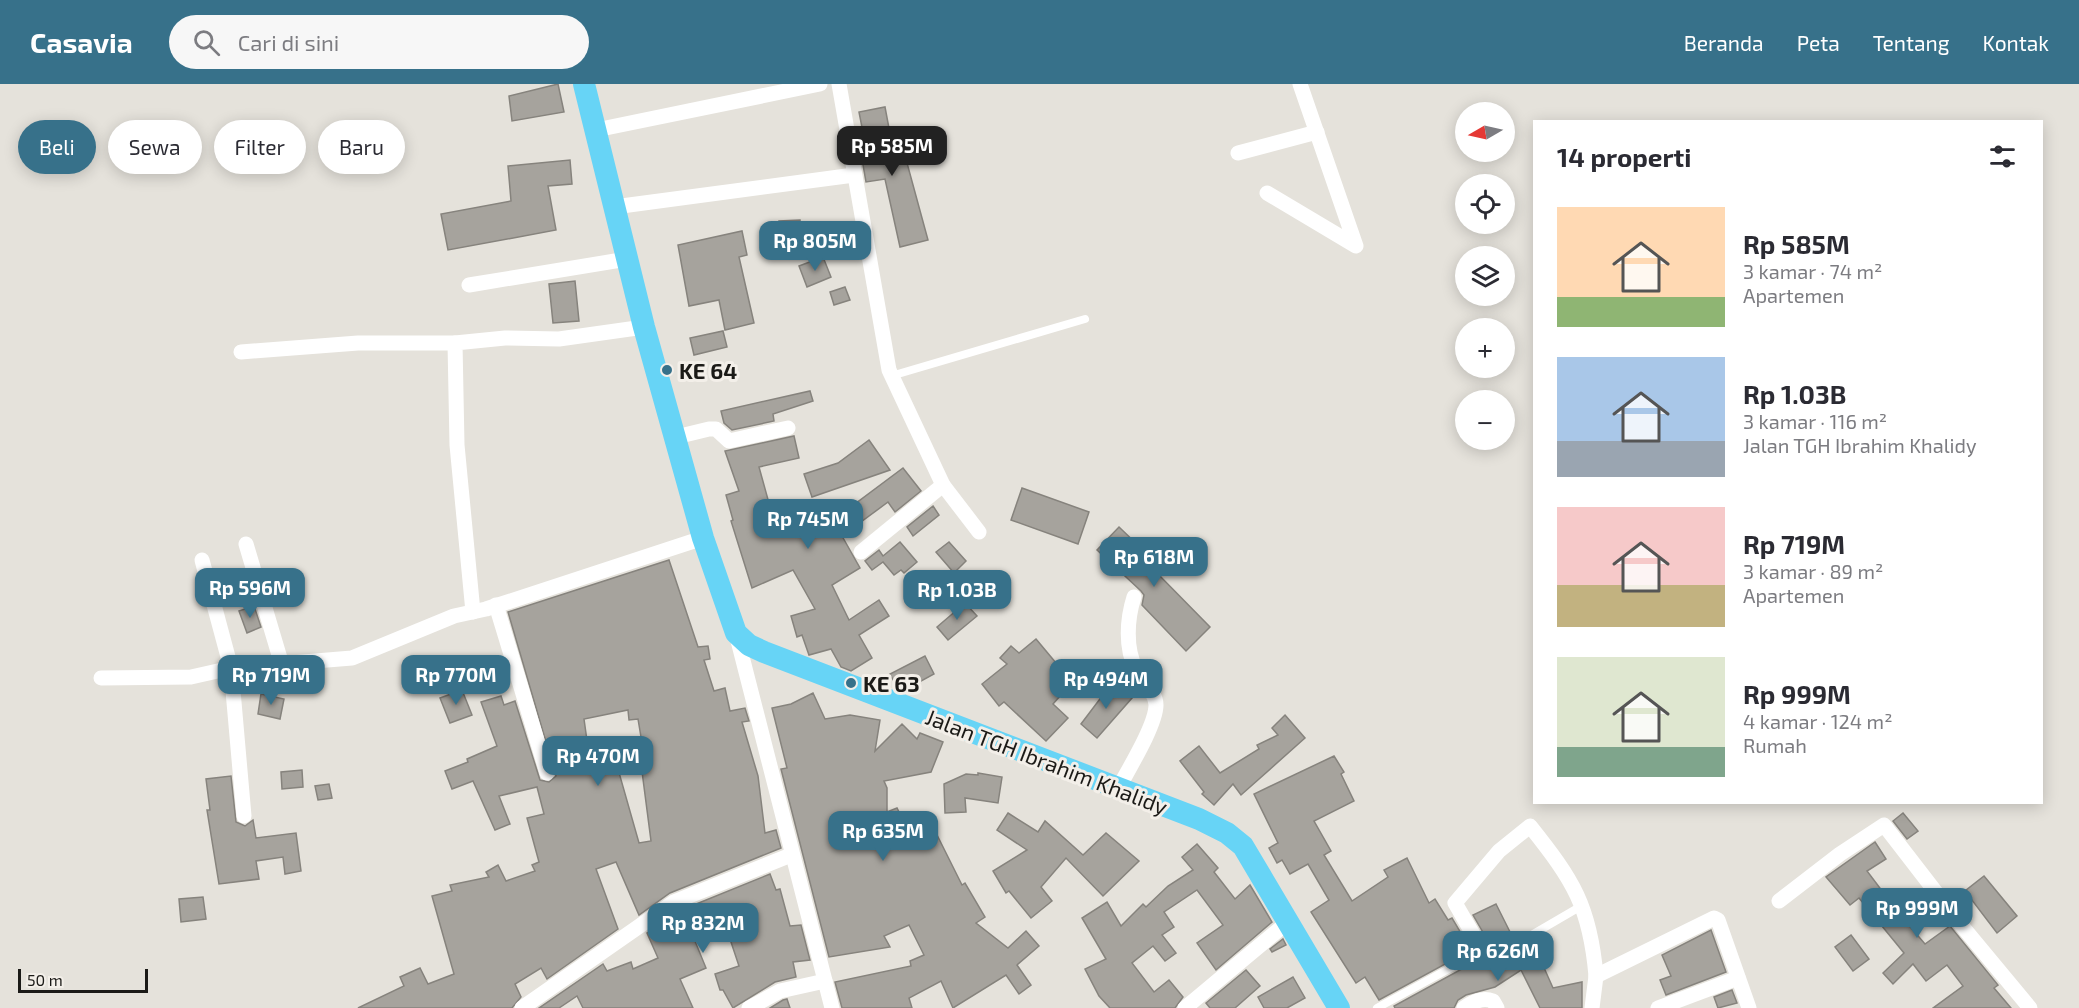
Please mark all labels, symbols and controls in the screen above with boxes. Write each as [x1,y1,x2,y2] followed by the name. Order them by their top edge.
[169,15,589,69] search box
[30,25,133,59] text: Casavia
[190,26,223,59] icon: search
[238,29,339,55] text: Cari di sini
[1684,30,1764,55] text: Beranda
[1797,30,1840,55] text: Peta
[1873,30,1950,55] text: Tentang
[1983,30,2049,55] text: Kontak
[1455,102,1515,162] north arrow
[1455,102,1515,450] map controls
[18,120,96,174] chip: Beli
[108,120,202,174] chip: Sewa
[214,120,306,174] chip: Filter
[318,120,405,174] chip: Baru
[837,126,947,177] pin: Rp 585M
[851,133,933,157] text: Rp 585M
[1986,140,2019,173] icon: filters
[1557,141,1691,172] text: 14 properti
[1455,174,1515,234] button: locate
[760,221,870,272] pin: Rp 805M
[773,228,857,252] text: Rp 805M
[1743,228,1850,259] text: Rp 585M
[1605,231,1677,303] icon: home
[1455,246,1515,306] button: layers
[1743,259,1882,283] text: 3 kamar · 74 m²
[1743,283,1844,307] text: Apartemen
[1455,318,1515,378] button: +
[679,357,737,383] place label: KE 64
[660,363,674,377] marker: KE 64
[1743,378,1846,409] text: Rp 1.03B
[1605,381,1677,453] icon: home
[1455,390,1515,450] button: −
[1743,409,1887,433] text: 3 kamar · 116 m²
[1743,433,1977,457] text: Jalan TGH Ibrahim Khalidy
[753,499,863,550] pin: Rp 745M
[767,506,849,530] text: Rp 745M
[1743,528,1845,559] text: Rp 719M
[1605,531,1677,603] icon: home
[1099,537,1209,588] pin: Rp 618M
[1114,544,1194,568] text: Rp 618M
[1743,559,1883,583] text: 3 kamar · 89 m²
[195,568,305,619] pin: Rp 596M
[895,570,1019,621] pin: Rp 1.03B
[209,575,291,599] text: Rp 596M
[917,577,997,601] text: Rp 1.03B
[1743,583,1844,607] text: Apartemen
[216,655,326,706] pin: Rp 719M
[401,655,511,706] pin: Rp 770M
[1051,659,1161,710] pin: Rp 494M
[232,662,310,686] text: Rp 719M
[415,662,497,686] text: Rp 770M
[1064,666,1148,690] text: Rp 494M
[863,670,920,696] place label: KE 63
[844,676,858,690] marker: KE 63
[1743,678,1851,709] text: Rp 999M
[1605,681,1677,753] icon: home
[922,703,1172,819] street label: Jalan TGH Ibrahim Khalidy
[1743,709,1892,733] text: 4 kamar · 124 m²
[1743,733,1807,757] text: Rumah
[543,736,653,787] pin: Rp 470M
[556,743,640,767] text: Rp 470M
[828,811,938,862] pin: Rp 635M
[842,818,924,842] text: Rp 635M
[1862,888,1972,939] pin: Rp 999M
[1876,895,1958,919] text: Rp 999M
[648,903,758,954] pin: Rp 832M
[662,910,744,934] text: Rp 832M
[1443,931,1553,982] pin: Rp 626M
[1457,938,1539,962] text: Rp 626M
[18,966,148,994] scale bar
[27,970,63,989] text: 50 m

